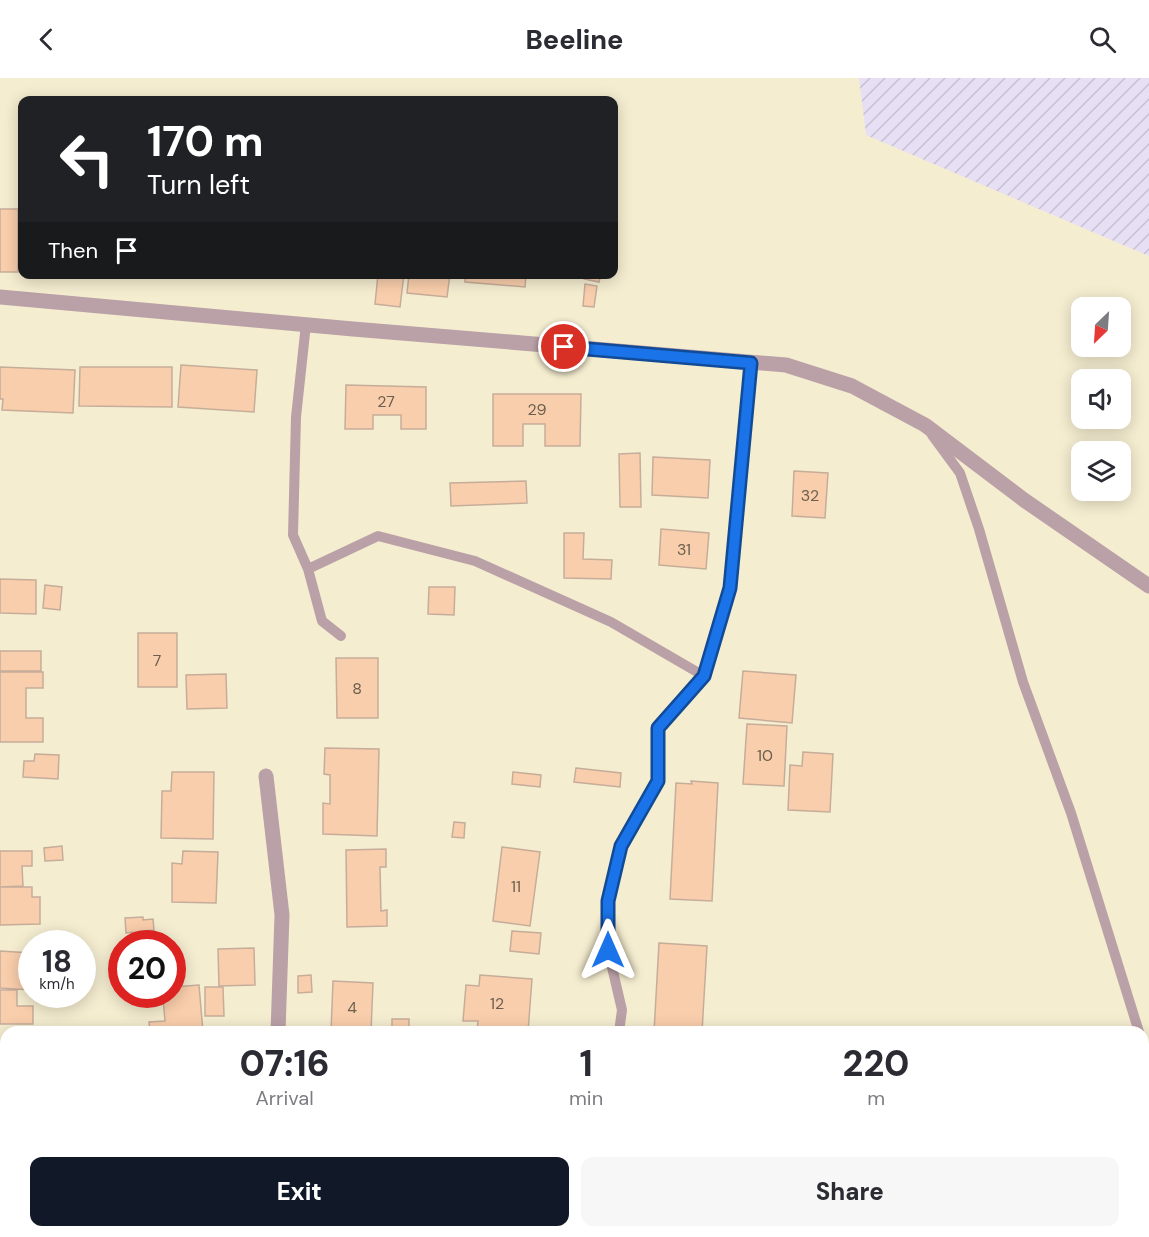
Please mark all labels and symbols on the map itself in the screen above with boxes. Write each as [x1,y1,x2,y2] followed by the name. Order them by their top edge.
[1071,297,1131,357] north arrow
[538,321,589,372] pin
[377,391,395,412] house number: 27
[527,399,547,420] house number: 29
[801,485,819,506] house number: 32
[677,539,691,560] house number: 31
[153,650,161,671] house number: 7
[352,678,362,699] house number: 8
[757,745,773,766] house number: 10
[511,876,521,897] house number: 11
[576,918,640,982] position arrow
[108,930,186,1008] speed limit sign: 20
[490,993,504,1014] house number: 12
[347,997,357,1018] house number: 4

